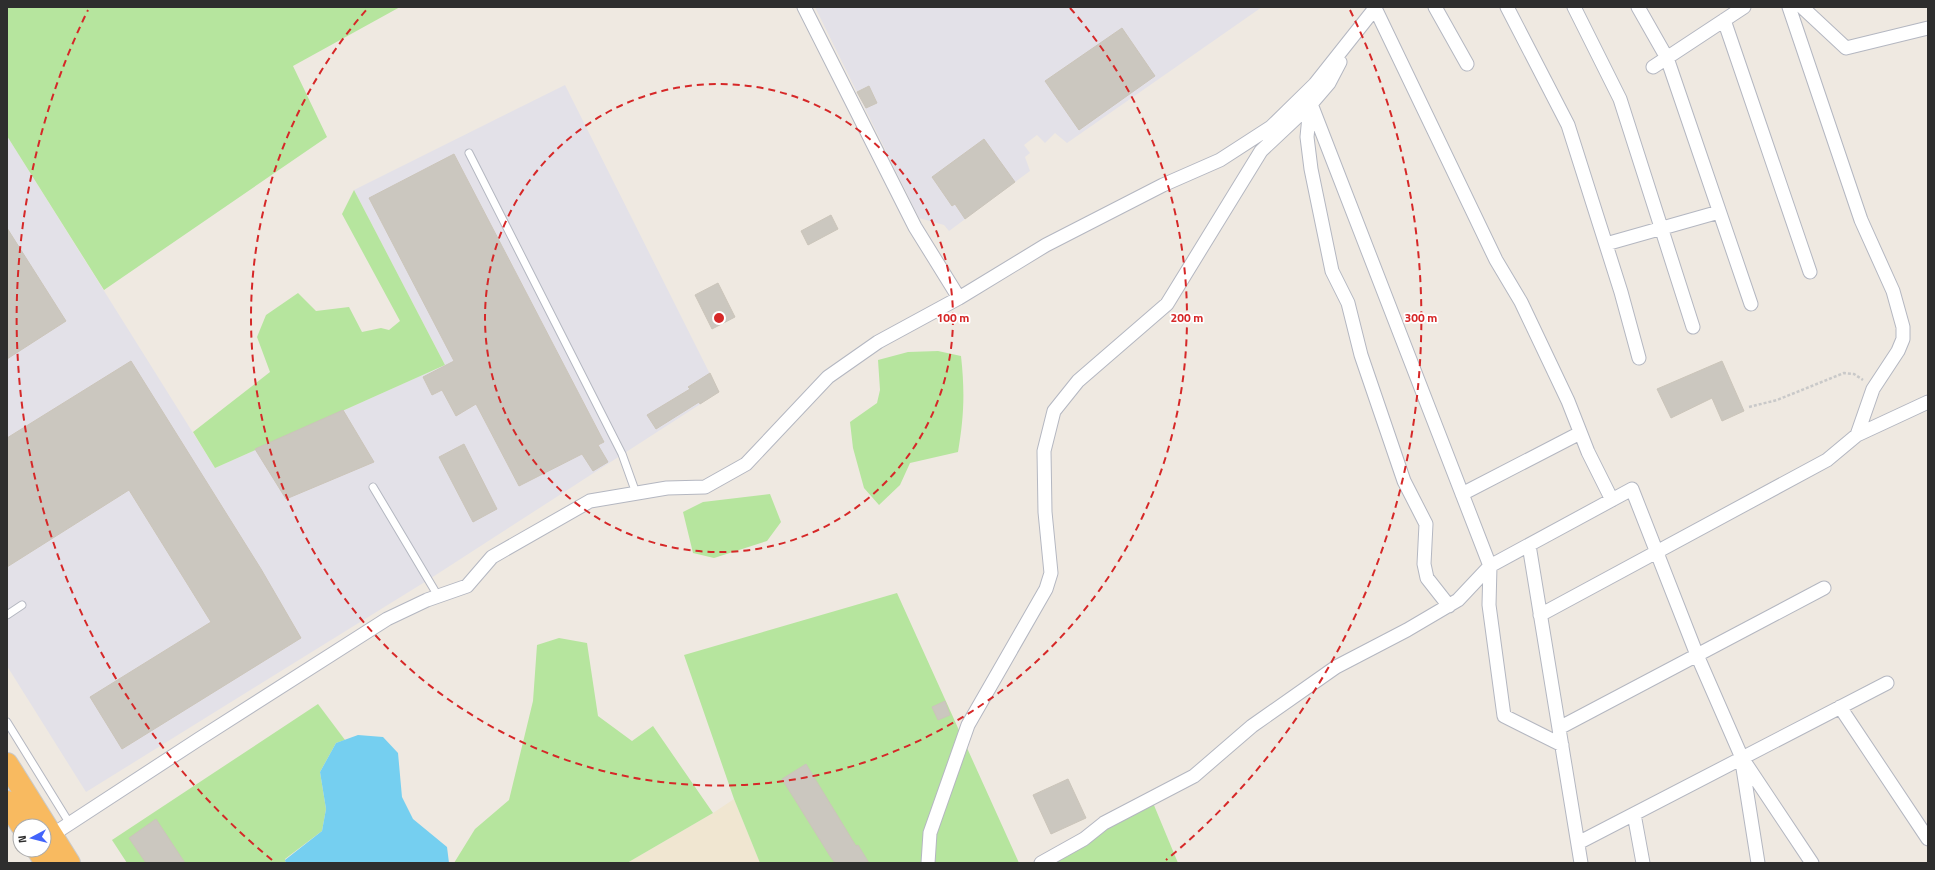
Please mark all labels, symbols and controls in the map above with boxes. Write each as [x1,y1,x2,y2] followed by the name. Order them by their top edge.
[937,308,969,327] text: 100 m
[1171,308,1203,327] text: 200 m
[1405,308,1437,327] text: 300 m
[712,311,726,325] centre of rings
[12,818,52,858] north arrow
[14,834,30,844] text: N

